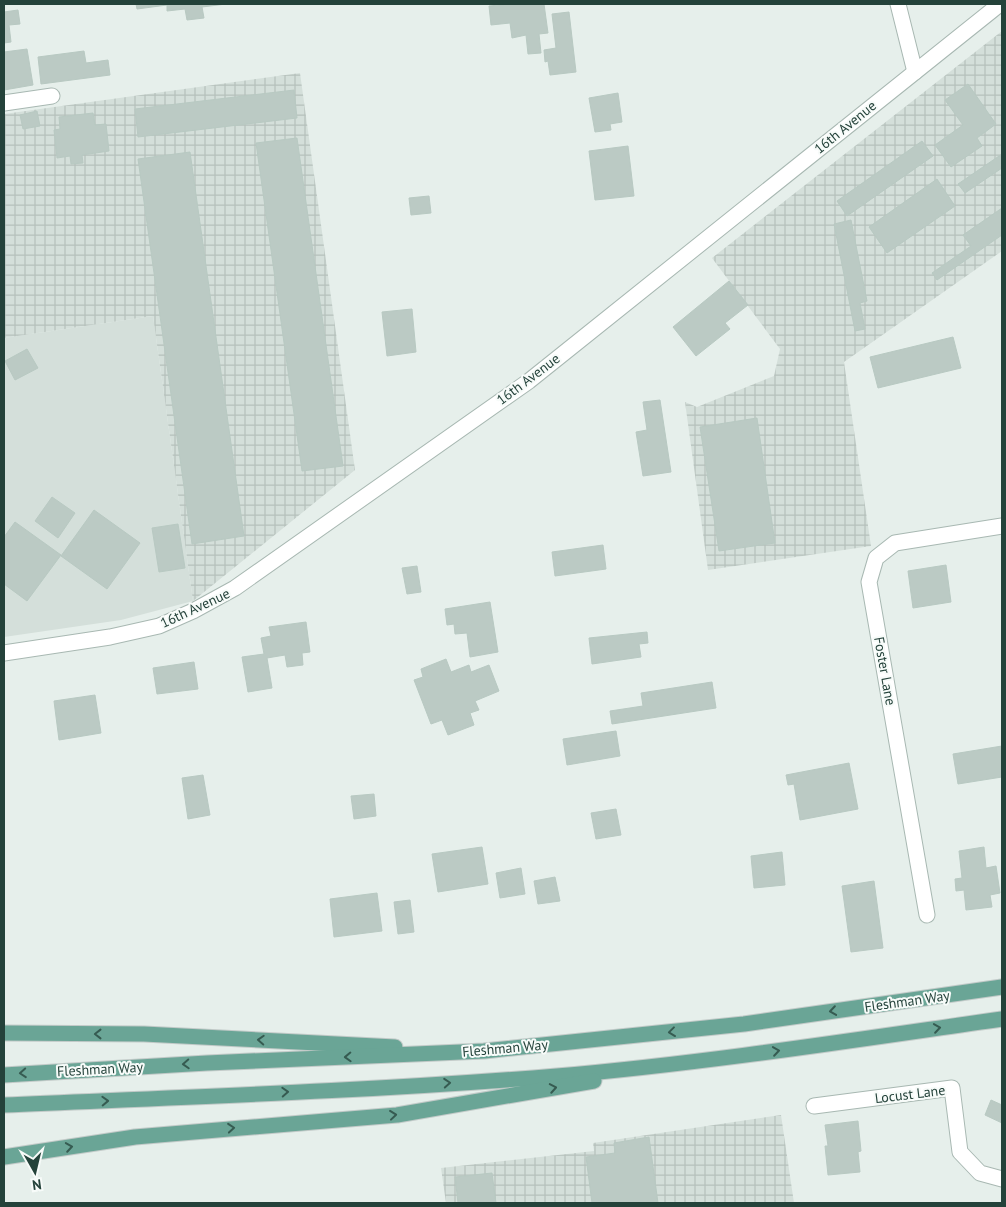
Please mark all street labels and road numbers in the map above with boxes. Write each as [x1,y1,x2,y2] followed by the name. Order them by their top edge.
[810,97,880,157] street label: 16th Avenue
[493,349,563,409] street label: 16th Avenue
[157,584,233,632] street label: 16th Avenue
[870,635,900,707] street label: Foster Lane
[863,986,951,1016] street label: Fleshman Way
[461,1035,549,1061] street label: Fleshman Way
[57,1058,144,1080] street label: Fleshman Way
[874,1081,946,1107] street label: Locust Lane

